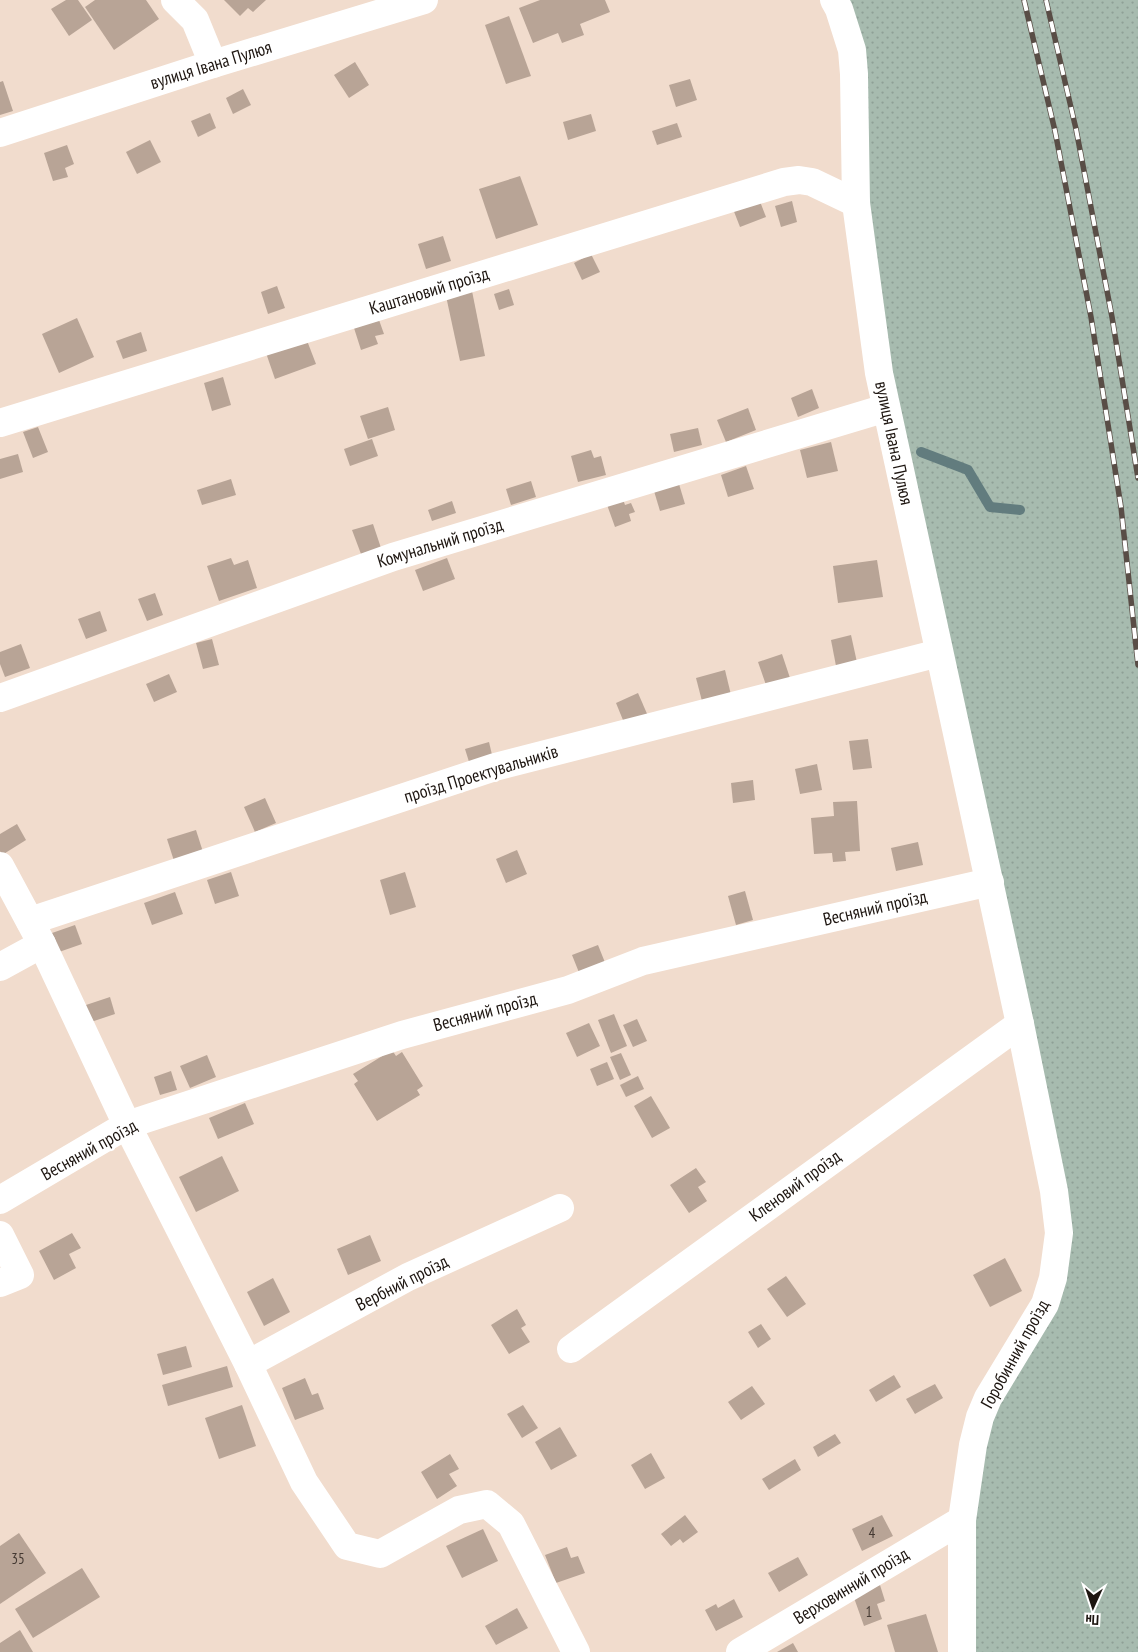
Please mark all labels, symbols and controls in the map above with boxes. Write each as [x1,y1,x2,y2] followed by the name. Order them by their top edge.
[147,35,274,94] street label: вулиця Івана Пулюя
[366,261,492,320] street label: Каштановий проїзд
[870,379,919,507] street label: вулиця Івана Пулюя
[374,512,506,573] street label: Комунальний проїзд
[401,739,561,808] street label: проїзд Проектувальників
[821,884,929,931] street label: Весняний проїзд
[431,987,539,1036] street label: Весняний проїзд
[37,1114,141,1185] street label: Весняний проїзд
[744,1145,845,1227] street label: Кленовий проїзд
[352,1249,452,1316] street label: Вербний проїзд
[975,1295,1054,1412] street label: Горобинний проїзд
[869,1523,876,1542] house number: 4
[789,1542,913,1629] street label: Верховинний проїзд
[11,1549,25,1568] house number: 35
[1068,1582,1118,1632] north arrow
[866,1602,872,1621] house number: 1
[1085,1611,1100,1629] text: Пн

